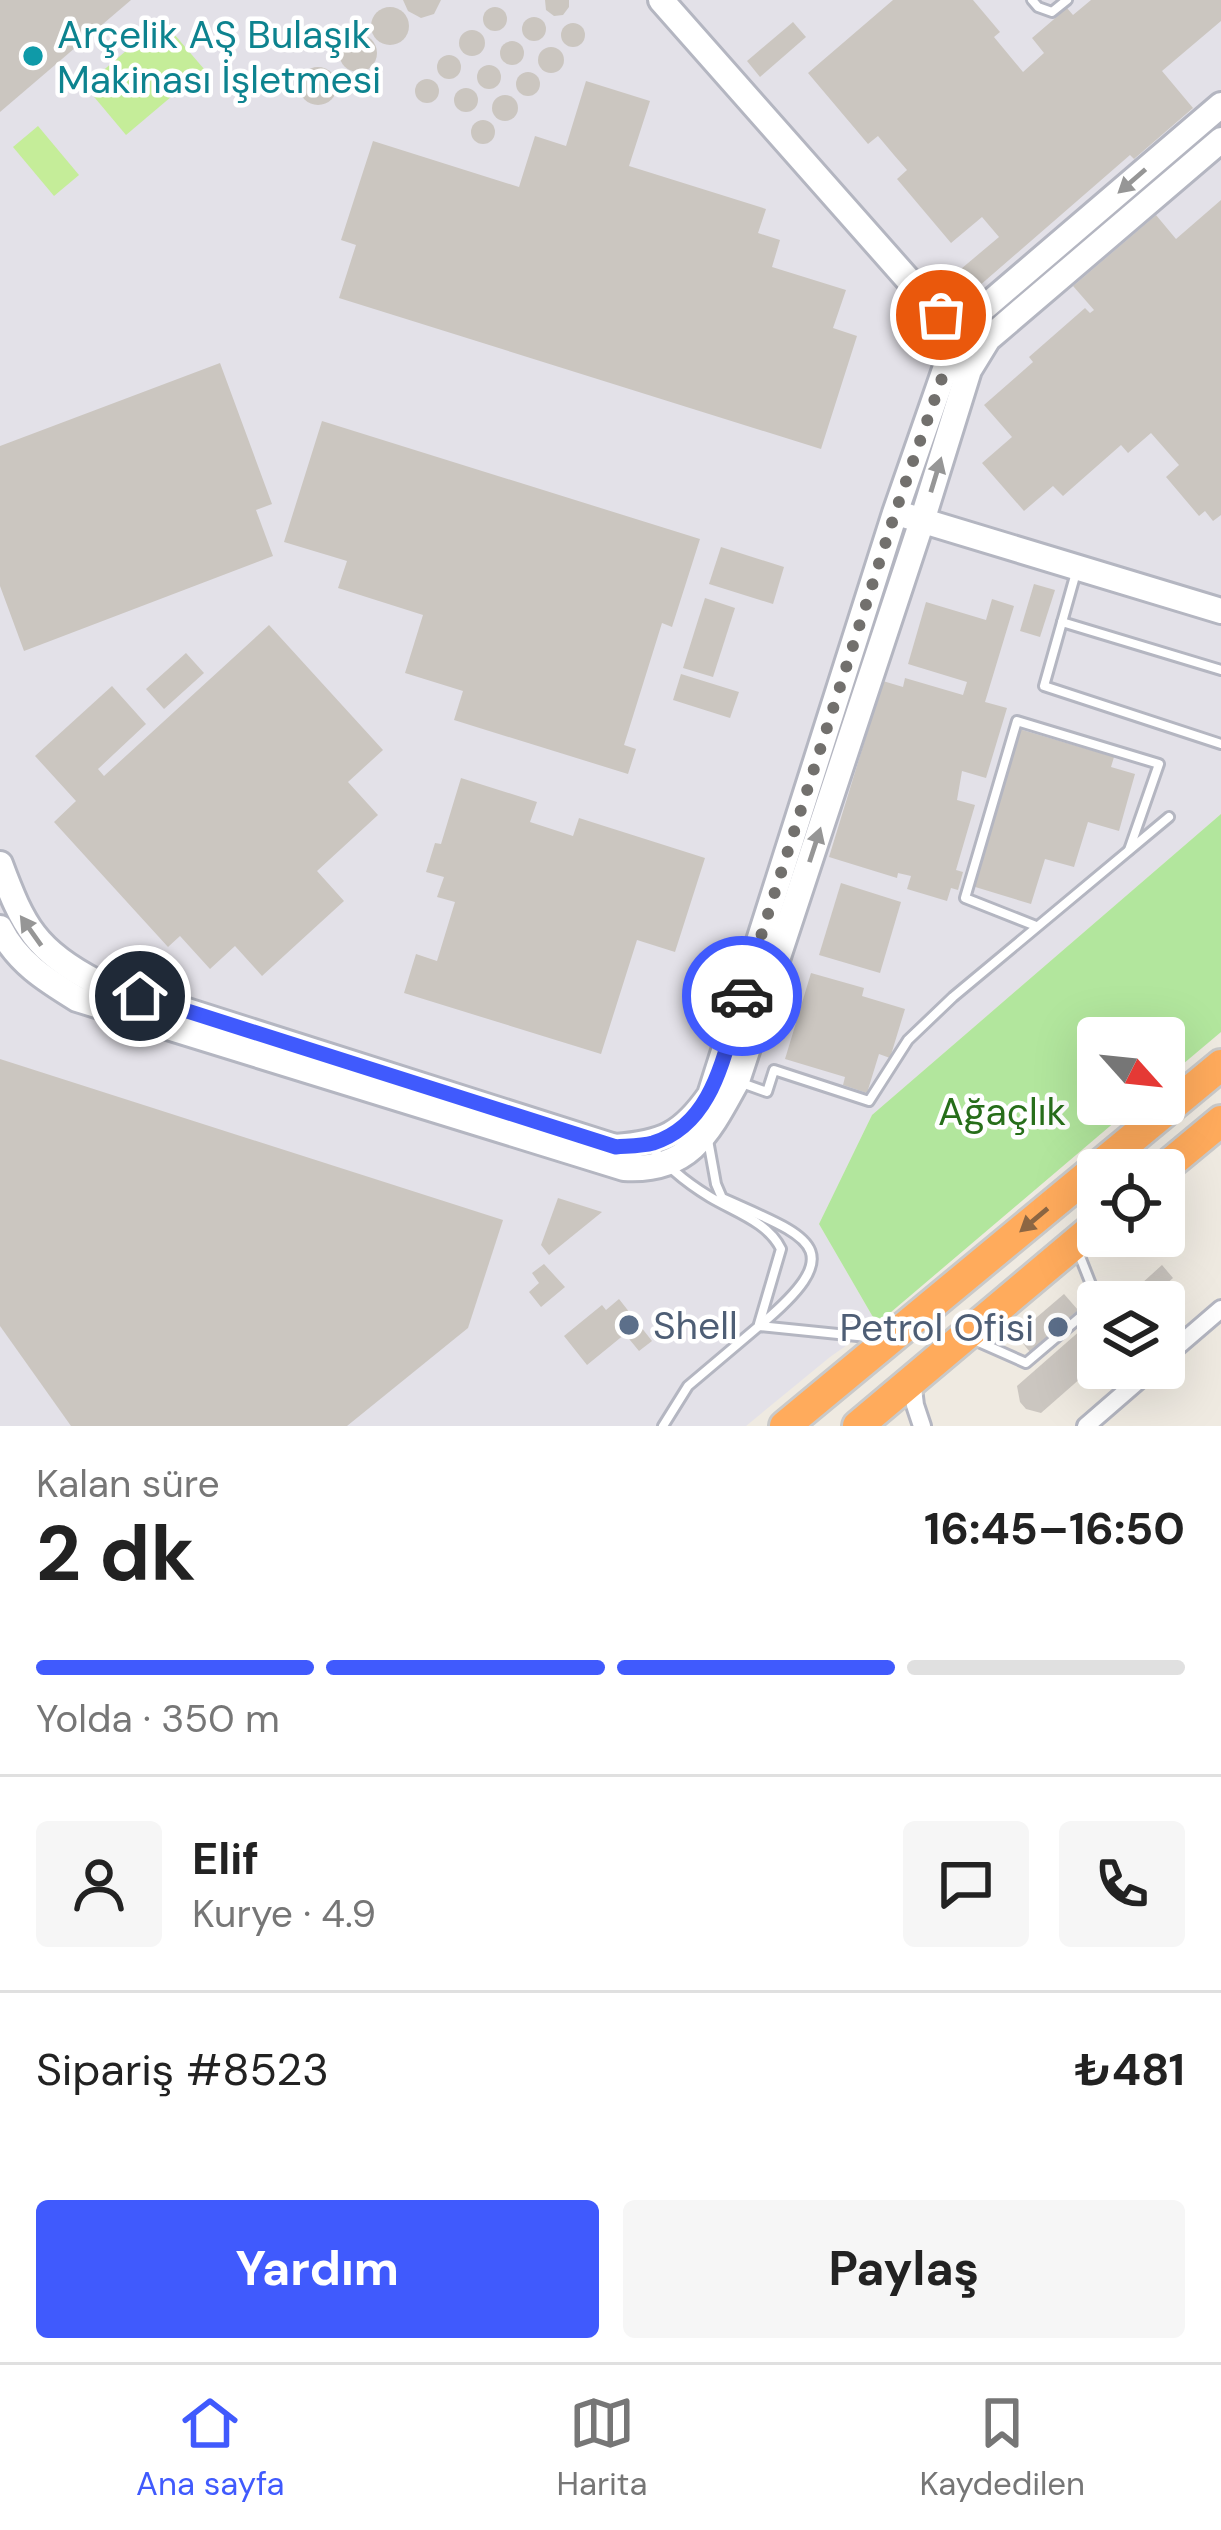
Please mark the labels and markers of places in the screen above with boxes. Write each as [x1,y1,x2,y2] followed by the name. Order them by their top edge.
[57,9,381,105] place label: Arçelik AŞ Bulaşık Makinası İşletmesi
[20,43,46,69] marker: Arçelik AŞ Bulaşık Makinası İşletmesi
[890,264,992,366] pin
[89,945,191,1047] pin
[653,1300,738,1351] place label: Shell
[839,1302,1034,1353] place label: Petrol Ofisi
[616,1312,642,1338] marker: Shell
[1045,1314,1071,1340] marker: Petrol Ofisi

